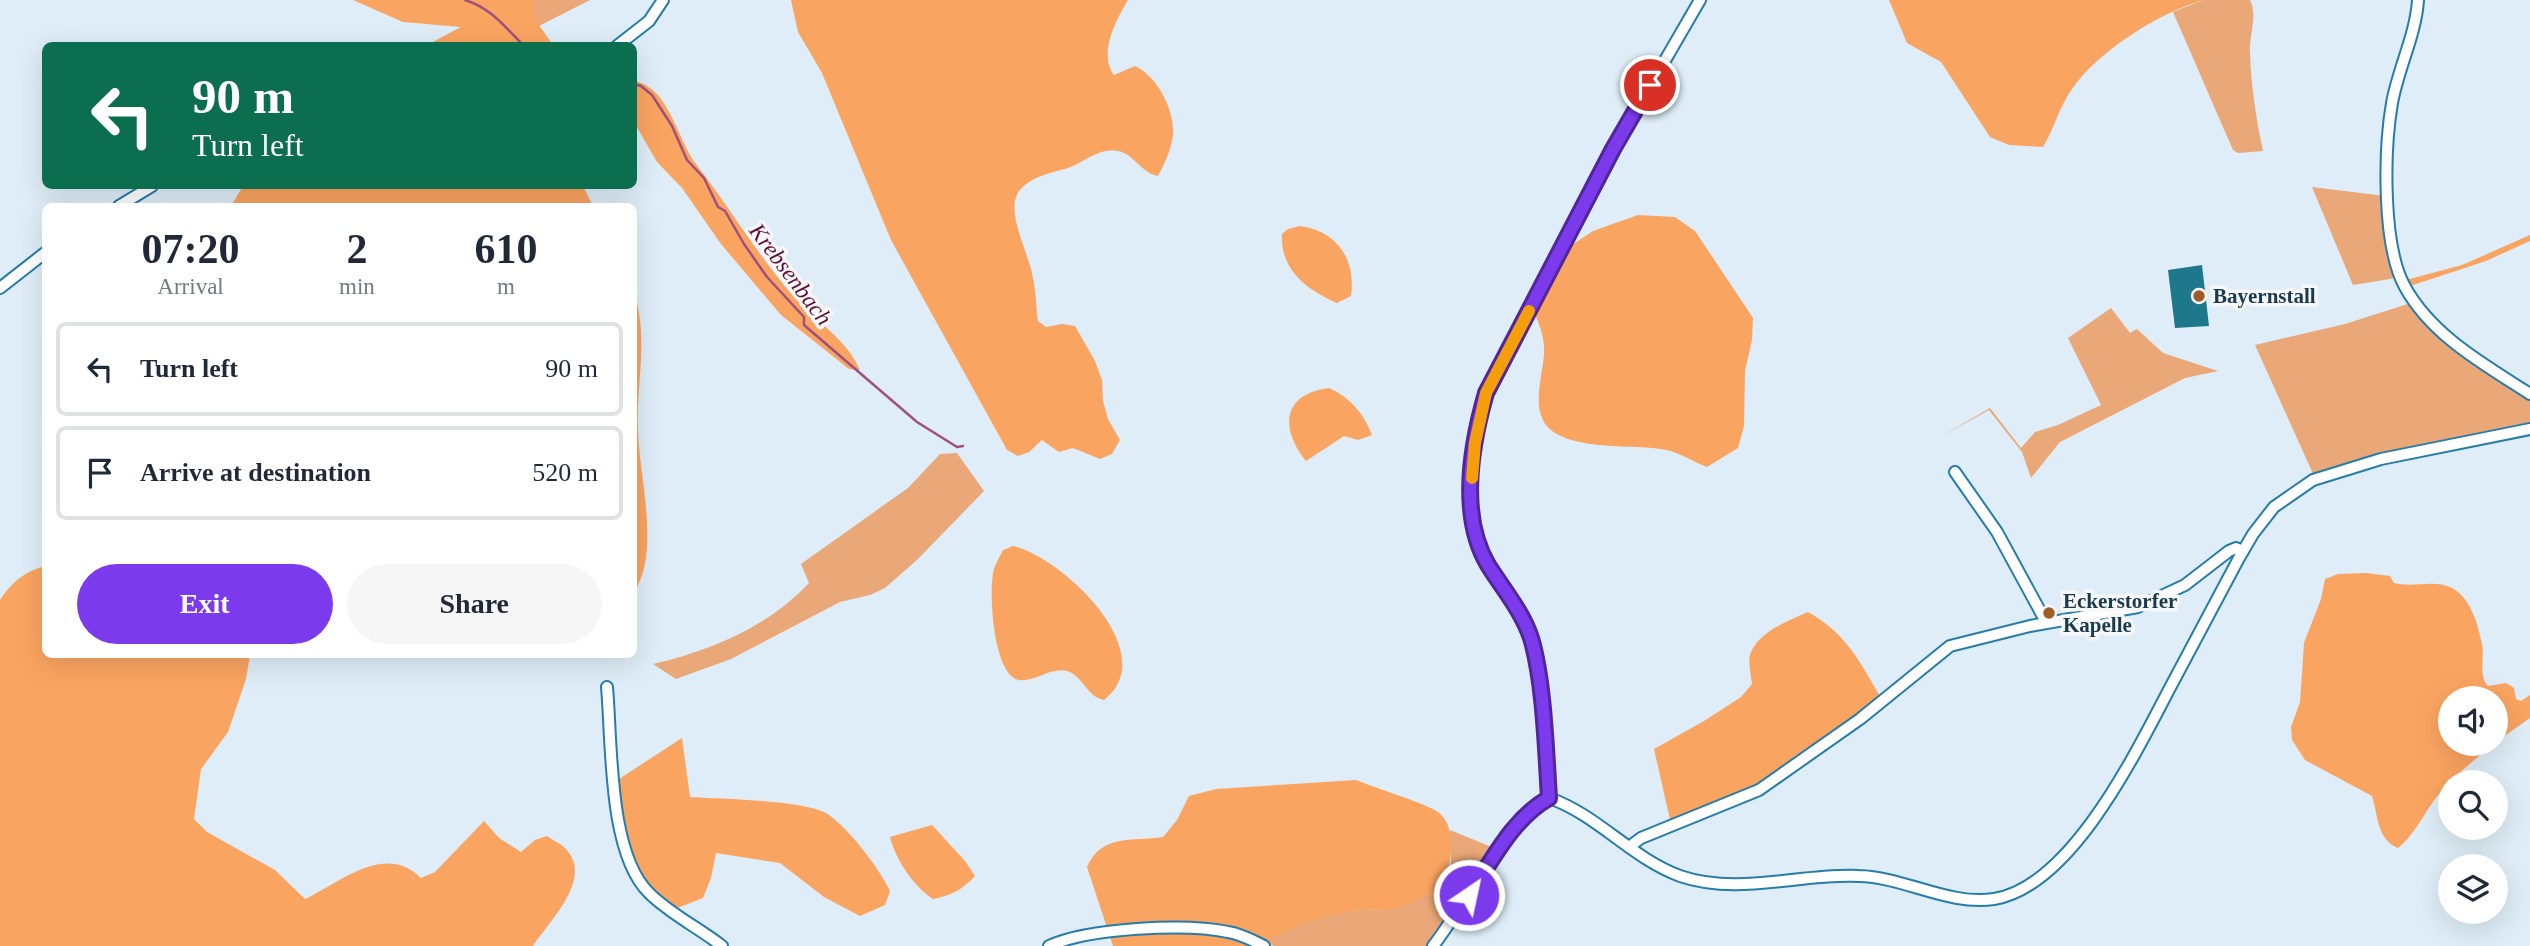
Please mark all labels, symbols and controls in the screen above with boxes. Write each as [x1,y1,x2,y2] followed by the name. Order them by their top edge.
[1620,55,1680,115] pin
[1631,66,1669,104] icon: arrive
[192,69,294,124] text: 90 m
[77,70,168,161] icon: left
[192,127,304,163] text: Turn left
[744,218,837,330] water label: Krebsenbach
[142,226,240,272] text: 07:20
[346,226,367,272] text: 2
[474,226,537,272] text: 610
[157,274,224,299] text: Arrival
[339,274,375,299] text: min
[497,274,515,299] text: m
[2213,284,2316,308] place label: Bayernstall
[2191,288,2207,304] marker: Bayernstall
[81,350,119,388] icon: left
[140,354,238,383] text: Turn left
[545,354,598,383] text: 90 m
[81,454,119,492] icon: arrive
[140,458,371,487] text: Arrive at destination
[532,458,598,487] text: 520 m
[77,564,333,644] button: Exit
[347,564,602,644] button: Share
[2063,589,2177,637] place label: Eckerstorfer Kapelle
[2041,605,2057,621] marker: Eckerstorfer Kapelle
[2438,686,2508,924] map controls
[2438,686,2508,756] button: sound
[2438,770,2508,840] button: search
[2438,854,2508,924] button: layers
[1432,858,1506,932] position arrow

